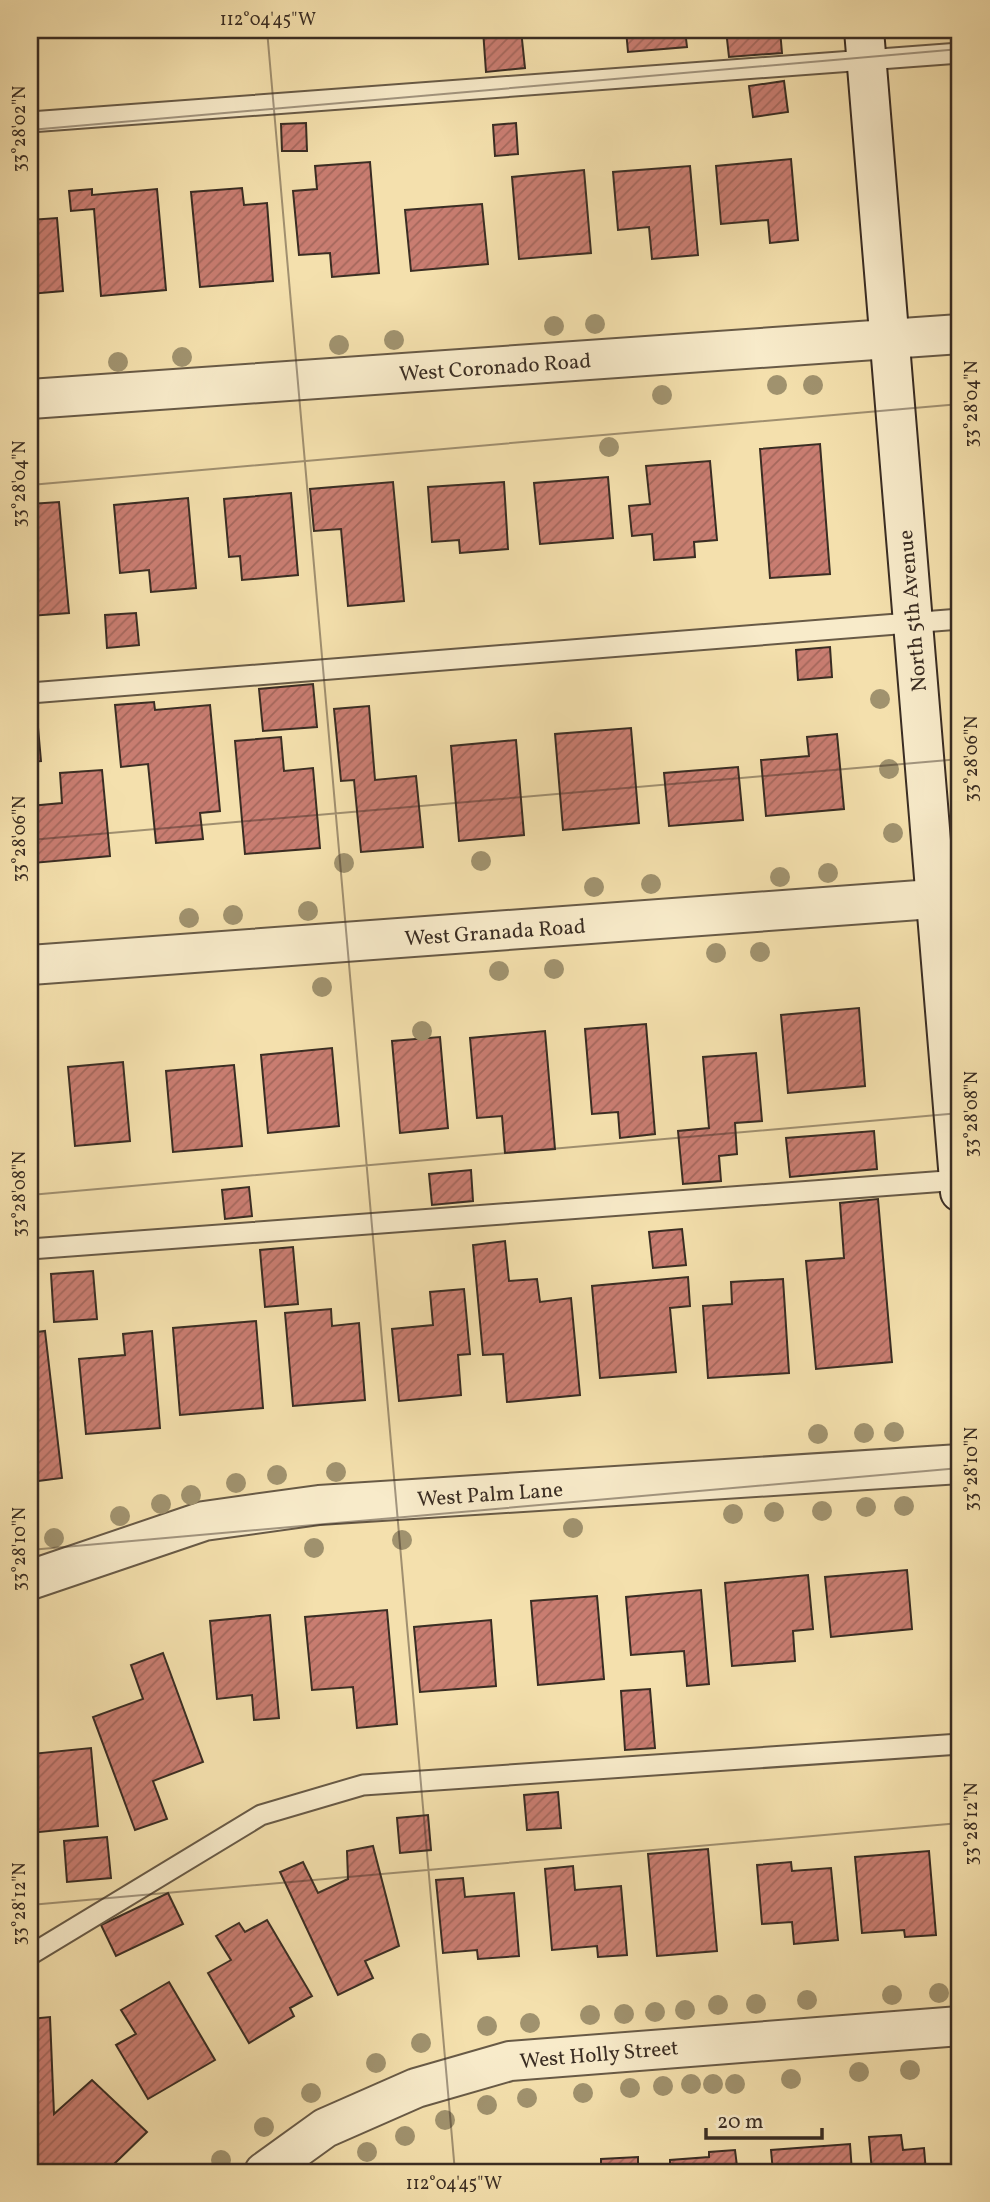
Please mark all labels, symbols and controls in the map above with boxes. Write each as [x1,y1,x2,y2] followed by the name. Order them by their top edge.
[220,8,316,33] text: 112°04'45"W
[8,86,33,172] text: 33°28'02"N
[398,347,592,390] street label: West Coronado Road
[960,360,985,448] text: 33°28'04"N
[8,440,33,528] text: 33°28'04"N
[892,529,935,693] street label: North 5th Avenue
[960,716,985,802] text: 33°28'06"N
[8,796,33,882] text: 33°28'06"N
[404,913,587,954] street label: West Granada Road
[960,1071,985,1157] text: 33°28'08"N
[8,1151,33,1237] text: 33°28'08"N
[960,1427,985,1511] text: 33°28'10"N
[416,1476,564,1515] street label: West Palm Lane
[8,1507,33,1591] text: 33°28'10"N
[960,1782,985,1866] text: 33°28'12"N
[8,1862,33,1946] text: 33°28'12"N
[519,2034,680,2077] street label: West Holly Street
[706,2097,822,2141] scale bar
[717,2108,763,2137] text: 20 m
[406,2172,502,2197] text: 112°04'45"W

